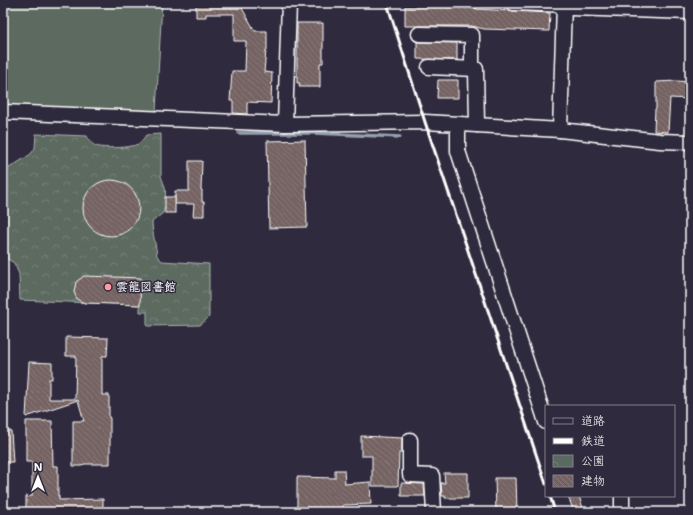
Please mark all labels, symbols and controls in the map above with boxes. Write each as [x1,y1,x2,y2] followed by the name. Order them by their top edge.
[116,279,176,295] place label: 雲龍図書館
[103,282,113,292] marker: 雲龍図書館
[545,405,675,497] legend
[581,413,605,429] text: 道路
[581,433,605,449] text: 鉄道
[581,453,605,469] text: 公園
[18,457,58,497] north arrow
[34,460,43,475] text: N
[581,473,605,489] text: 建物

